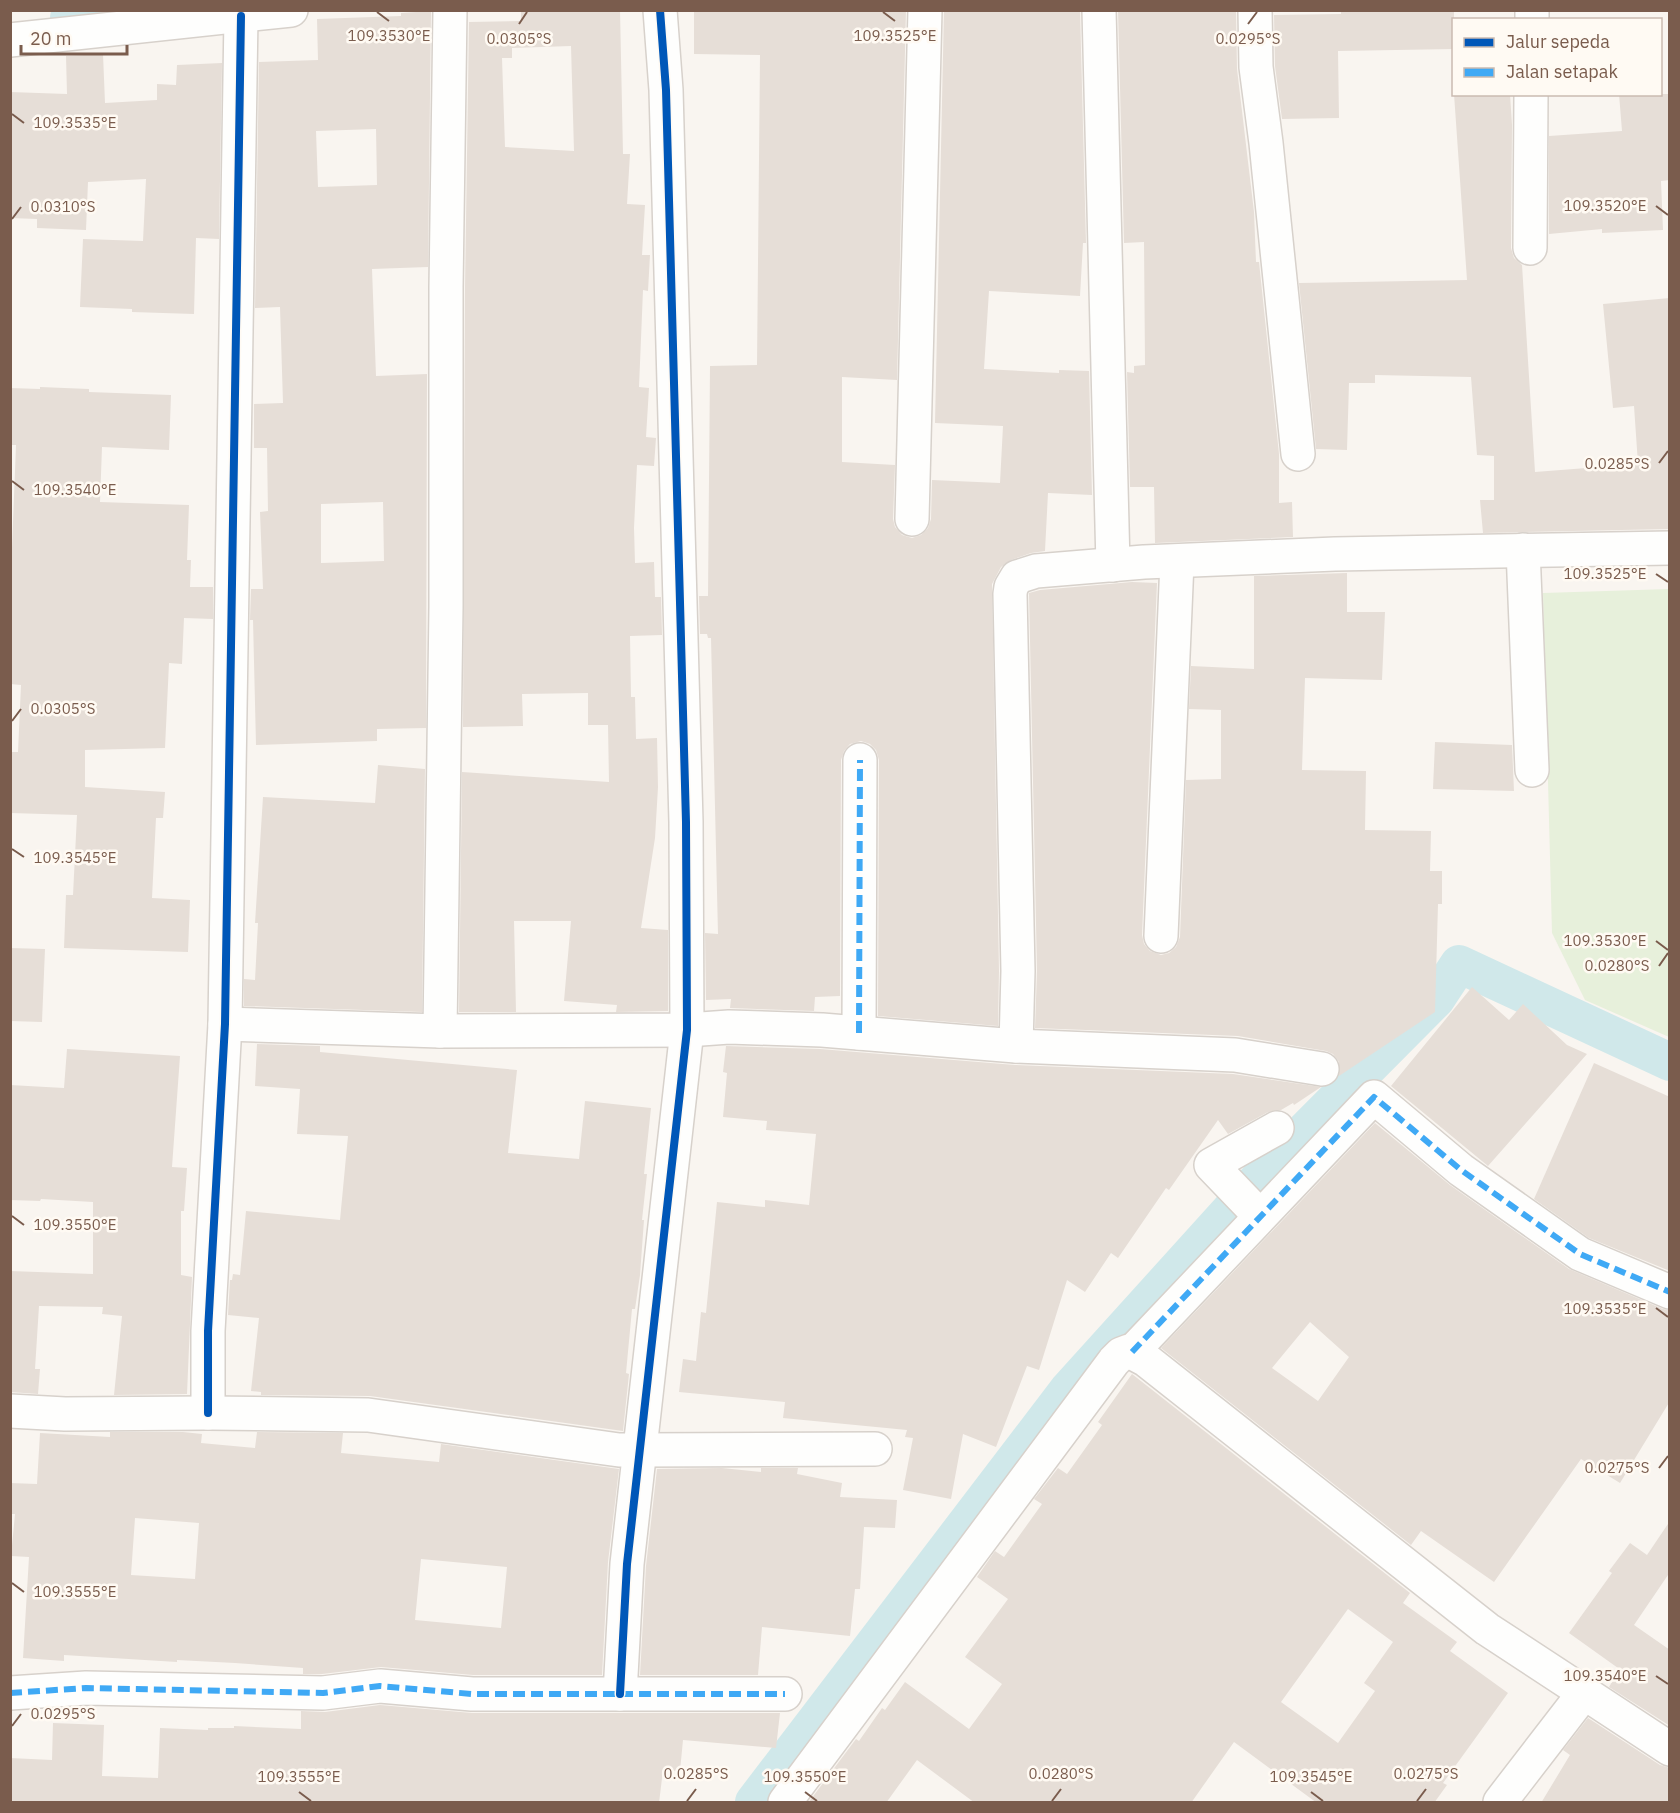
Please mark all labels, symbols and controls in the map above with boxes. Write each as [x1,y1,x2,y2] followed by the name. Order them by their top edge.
[21,18,128,56] scale bar
[1452,18,1662,96] legend
[348,26,430,45] text: 109.3530°E
[854,26,936,45] text: 109.3525°E
[30,27,72,50] text: 20 m
[487,29,551,48] text: 0.0305°S
[1216,29,1280,48] text: 0.0295°S
[1506,30,1610,53] text: Jalur sepeda
[1506,60,1618,83] text: Jalan setapak
[34,113,116,132] text: 109.3535°E
[1564,196,1646,215] text: 109.3520°E
[31,197,95,216] text: 0.0310°S
[1585,454,1649,473] text: 0.0285°S
[34,480,116,499] text: 109.3540°E
[1564,564,1646,583] text: 109.3525°E
[31,699,95,718] text: 0.0305°S
[34,848,116,867] text: 109.3545°E
[1564,931,1646,950] text: 109.3530°E
[1585,956,1649,975] text: 0.0280°S
[34,1215,116,1234] text: 109.3550°E
[1564,1299,1646,1318] text: 109.3535°E
[1585,1458,1649,1477] text: 0.0275°S
[34,1582,116,1601] text: 109.3555°E
[1564,1666,1646,1685] text: 109.3540°E
[31,1704,95,1723] text: 0.0295°S
[664,1764,728,1783] text: 0.0285°S
[1029,1764,1093,1783] text: 0.0280°S
[1394,1764,1458,1783] text: 0.0275°S
[258,1767,340,1786] text: 109.3555°E
[764,1767,846,1786] text: 109.3550°E
[1270,1767,1352,1786] text: 109.3545°E

